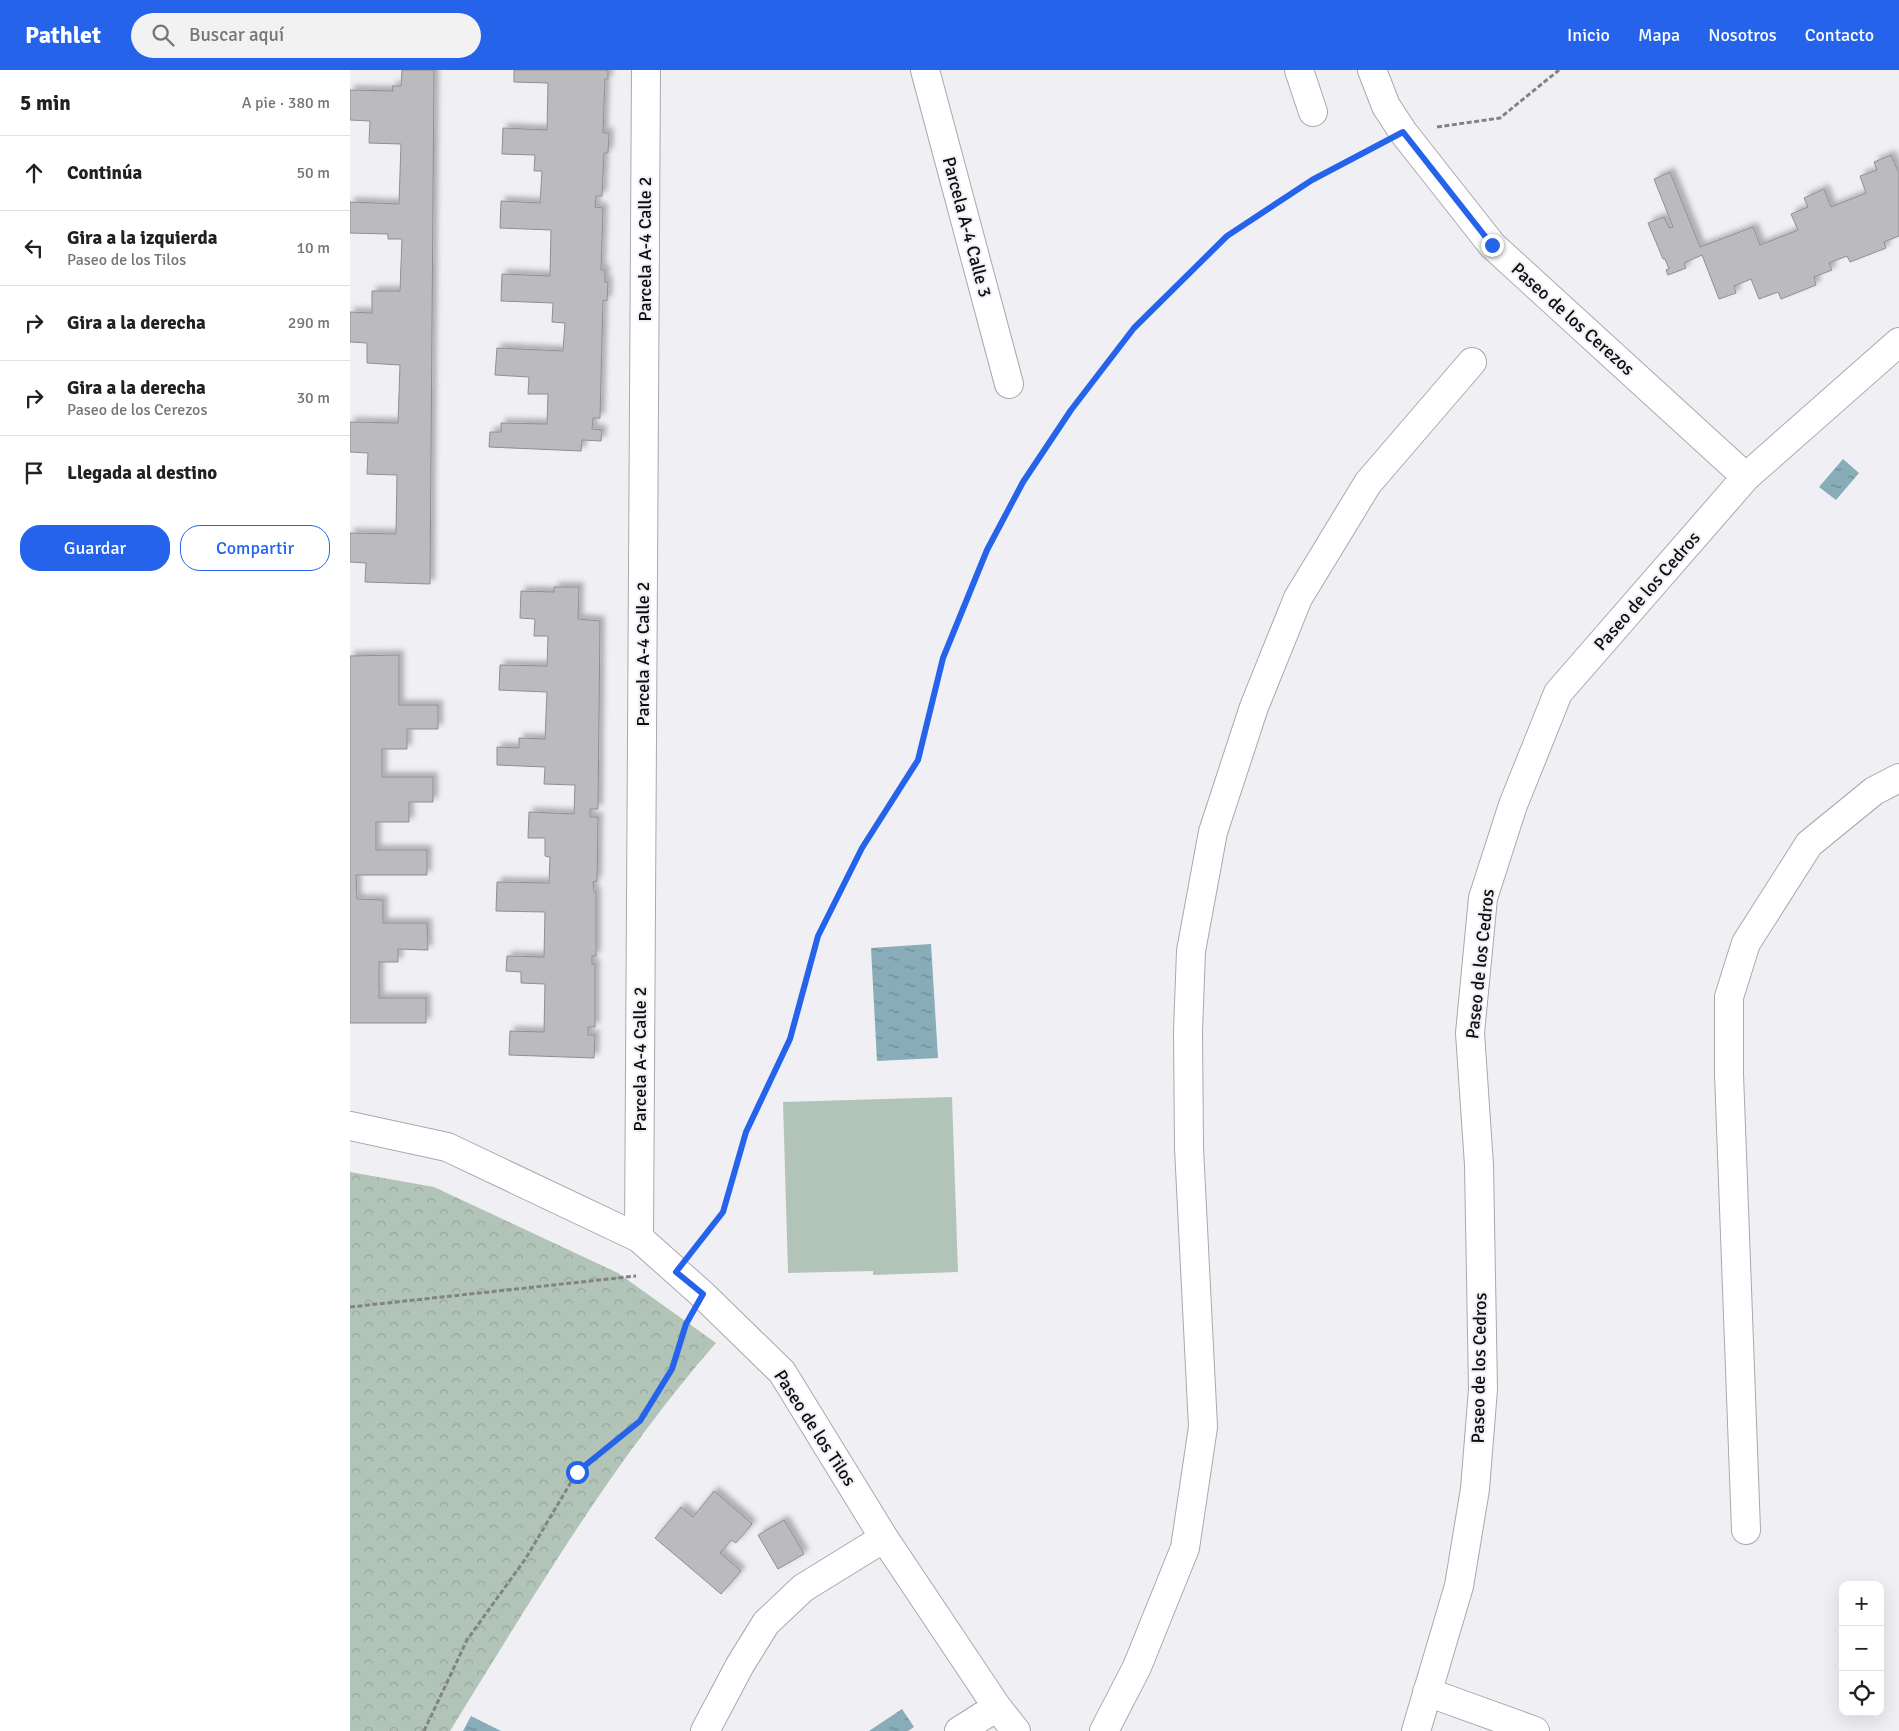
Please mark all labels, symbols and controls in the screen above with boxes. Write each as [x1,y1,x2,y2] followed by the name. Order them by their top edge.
[131,13,481,58] search box
[25,20,101,50] text: Pathlet
[149,21,177,49] icon: search
[189,23,284,47] text: Buscar aquí
[1567,24,1610,46] text: Inicio
[1638,24,1680,46] text: Mapa
[1708,24,1777,46] text: Nosotros
[1805,24,1874,46] text: Contacto
[20,90,71,116] text: 5 min
[242,93,330,113] text: A pie · 380 m
[938,154,996,300] street label: Parcela A-4 Calle 3
[20,159,48,187] icon: ahead
[67,161,142,185] text: Continúa
[296,163,330,183] text: 50 m
[634,177,656,321] street label: Parcela A-4 Calle 2
[67,226,217,250] text: Gira a la izquierda
[20,234,48,262] icon: left
[1481,234,1504,257] route end
[296,238,330,258] text: 10 m
[67,250,186,270] text: Paseo de los Tilos
[1507,258,1639,380] street label: Paseo de los Cerezos
[20,309,48,337] icon: right
[67,311,206,335] text: Gira a la derecha
[288,313,330,333] text: 290 m
[67,376,206,400] text: Gira a la derecha
[20,384,48,412] icon: right
[296,388,330,408] text: 30 m
[67,400,207,420] text: Paseo de los Cerezos
[20,459,48,487] icon: arrive
[67,461,217,485] text: Llegada al destino
[20,525,170,571] button: Guardar
[180,525,330,571] button: Compartir
[1589,527,1705,655] street label: Paseo de los Cedros
[632,582,654,726] street label: Parcela A-4 Calle 2
[1461,888,1499,1040] street label: Paseo de los Cedros
[629,987,651,1131] street label: Parcela A-4 Calle 2
[1467,1292,1491,1444] street label: Paseo de los Cedros
[769,1366,861,1490] street label: Paseo de los Tilos
[566,1461,589,1484] route start
[1839,1581,1884,1716] map controls
[1839,1581,1884,1626] button: +
[1839,1626,1884,1671] button: −
[1839,1671,1884,1716] button: locate

